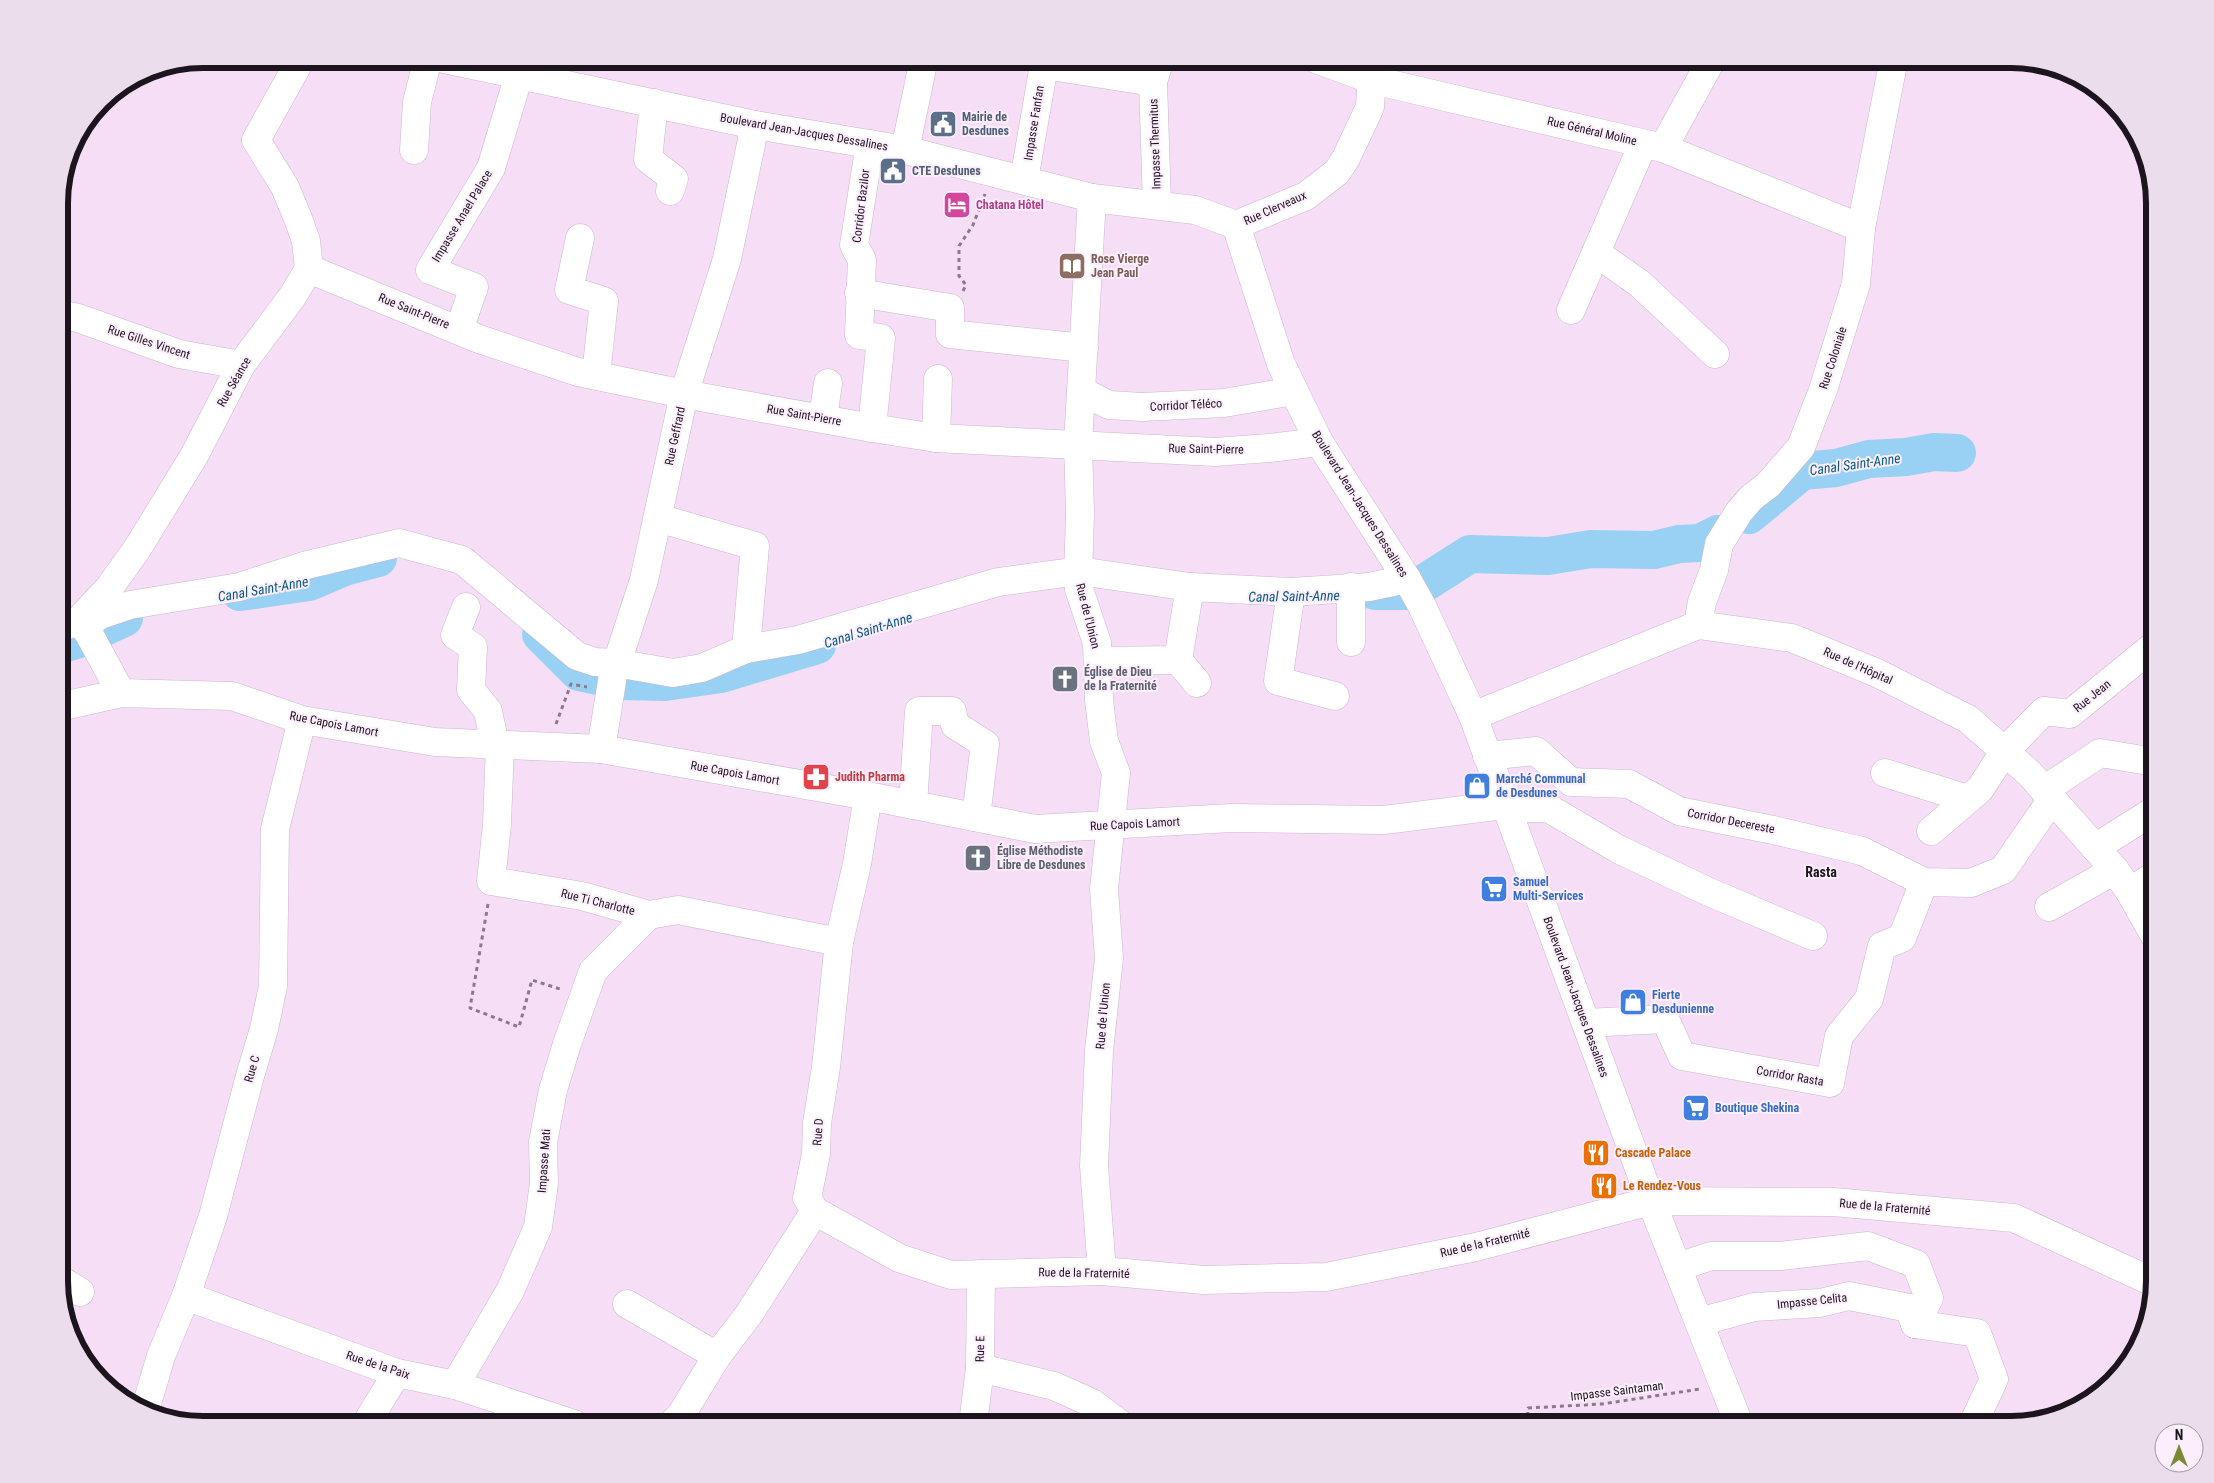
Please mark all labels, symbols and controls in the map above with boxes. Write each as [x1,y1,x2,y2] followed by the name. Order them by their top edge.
[1021,84,1047,161] street label: Impasse Fanfan
[1146,98,1164,190] street label: Impasse Thermitus
[928,109,958,139] public building icon: Mairie de Desdunes
[719,110,889,154] street label: Boulevard Jean-Jacques Dessalines
[962,110,1009,138] place label: Mairie de Desdunes
[1546,114,1638,148] street label: Rue Général Moline
[878,156,908,186] public building icon: CTE Desdunes
[912,164,981,178] place label: CTE Desdunes
[429,167,495,264] street label: Impasse Anael Palace
[850,168,873,244] street label: Corridor Bazilor
[1242,188,1308,228] street label: Rue Clerveaux
[942,190,972,220] hotel icon: Chatana Hôtel
[976,198,1044,212] place label: Chatana Hôtel
[1057,251,1087,281] library icon: Rose Vierge Jean Paul
[1091,252,1149,280] place label: Rose Vierge Jean Paul
[376,290,452,332] street label: Rue Saint-Pierre
[106,322,192,362] street label: Rue Gilles Vincent
[1816,325,1850,391] street label: Rue Coloniale
[214,354,254,409] street label: Rue Séance
[1150,396,1222,414] street label: Corridor Téléco
[766,402,843,429] street label: Rue Saint-Pierre
[662,405,688,467] street label: Rue Geffrard
[1309,428,1411,580] street label: Boulevard Jean-Jacques Dessalines
[1168,441,1244,457] street label: Rue Saint-Pierre
[1809,450,1901,478] water label: Canal Saint-Anne
[217,573,309,605] water label: Canal Saint-Anne
[1073,582,1103,650] street label: Rue de l'Union
[1248,587,1340,605] water label: Canal Saint-Anne
[822,609,914,651] water label: Canal Saint-Anne
[1821,645,1895,687] street label: Rue de l'Hôpital
[1050,664,1080,694] church icon: Église de Dieu de la Fraternité
[1084,664,1157,693] place label: Église de Dieu de la Fraternité
[2071,677,2113,715] street label: Rue Jean
[288,709,380,740] street label: Rue Capois Lamort
[689,758,781,788] street label: Rue Capois Lamort
[801,762,831,792] pharmacy icon: Judith Pharma
[835,770,905,784] place label: Judith Pharma
[1462,771,1492,801] shop icon: Marché Communal de Desdunes
[1496,772,1586,800] place label: Marché Communal de Desdunes
[1686,806,1776,836] street label: Corridor Decereste
[1090,815,1181,833] street label: Rue Capois Lamort
[963,843,993,873] church icon: Église Méthodiste Libre de Desdunes
[997,843,1086,872] place label: Église Méthodiste Libre de Desdunes
[1805,864,1837,880] district label: Rasta
[1479,874,1509,904] supermarket icon: Samuel Multi-Services
[1513,875,1584,903] place label: Samuel Multi-Services
[560,886,637,918] street label: Rue Ti Charlotte
[1540,915,1612,1079] street label: Boulevard Jean-Jacques Dessalines
[1093,982,1113,1050] street label: Rue de l'Union
[1618,987,1648,1017] shop icon: Fierte Desdunienne
[1652,988,1714,1016] place label: Fierte Desdunienne
[242,1054,263,1084] street label: Rue C
[1755,1063,1825,1089] street label: Corridor Rasta
[1681,1093,1711,1123] supermarket icon: Boutique Shekina
[1715,1101,1799,1115] place label: Boutique Shekina
[810,1118,826,1146] street label: Rue D
[535,1129,553,1193] street label: Impasse Mati
[1581,1138,1611,1168] restaurant icon: Cascade Palace
[1615,1146,1691,1160] place label: Cascade Palace
[1589,1171,1619,1201] restaurant icon: Le Rendez-Vous
[1623,1179,1702,1193] place label: Le Rendez-Vous
[1839,1196,1932,1218] street label: Rue de la Fraternité
[1439,1226,1532,1260] street label: Rue de la Fraternité
[1038,1265,1130,1281] street label: Rue de la Fraternité
[1776,1290,1848,1312] street label: Impasse Celita
[973,1336,987,1362] street label: Rue E
[344,1348,412,1382] street label: Rue de la Paix
[1570,1378,1664,1404] street label: Impasse Saintaman
[2154,1423,2204,1473] north arrow
[2175,1427,2183,1443] text: N

